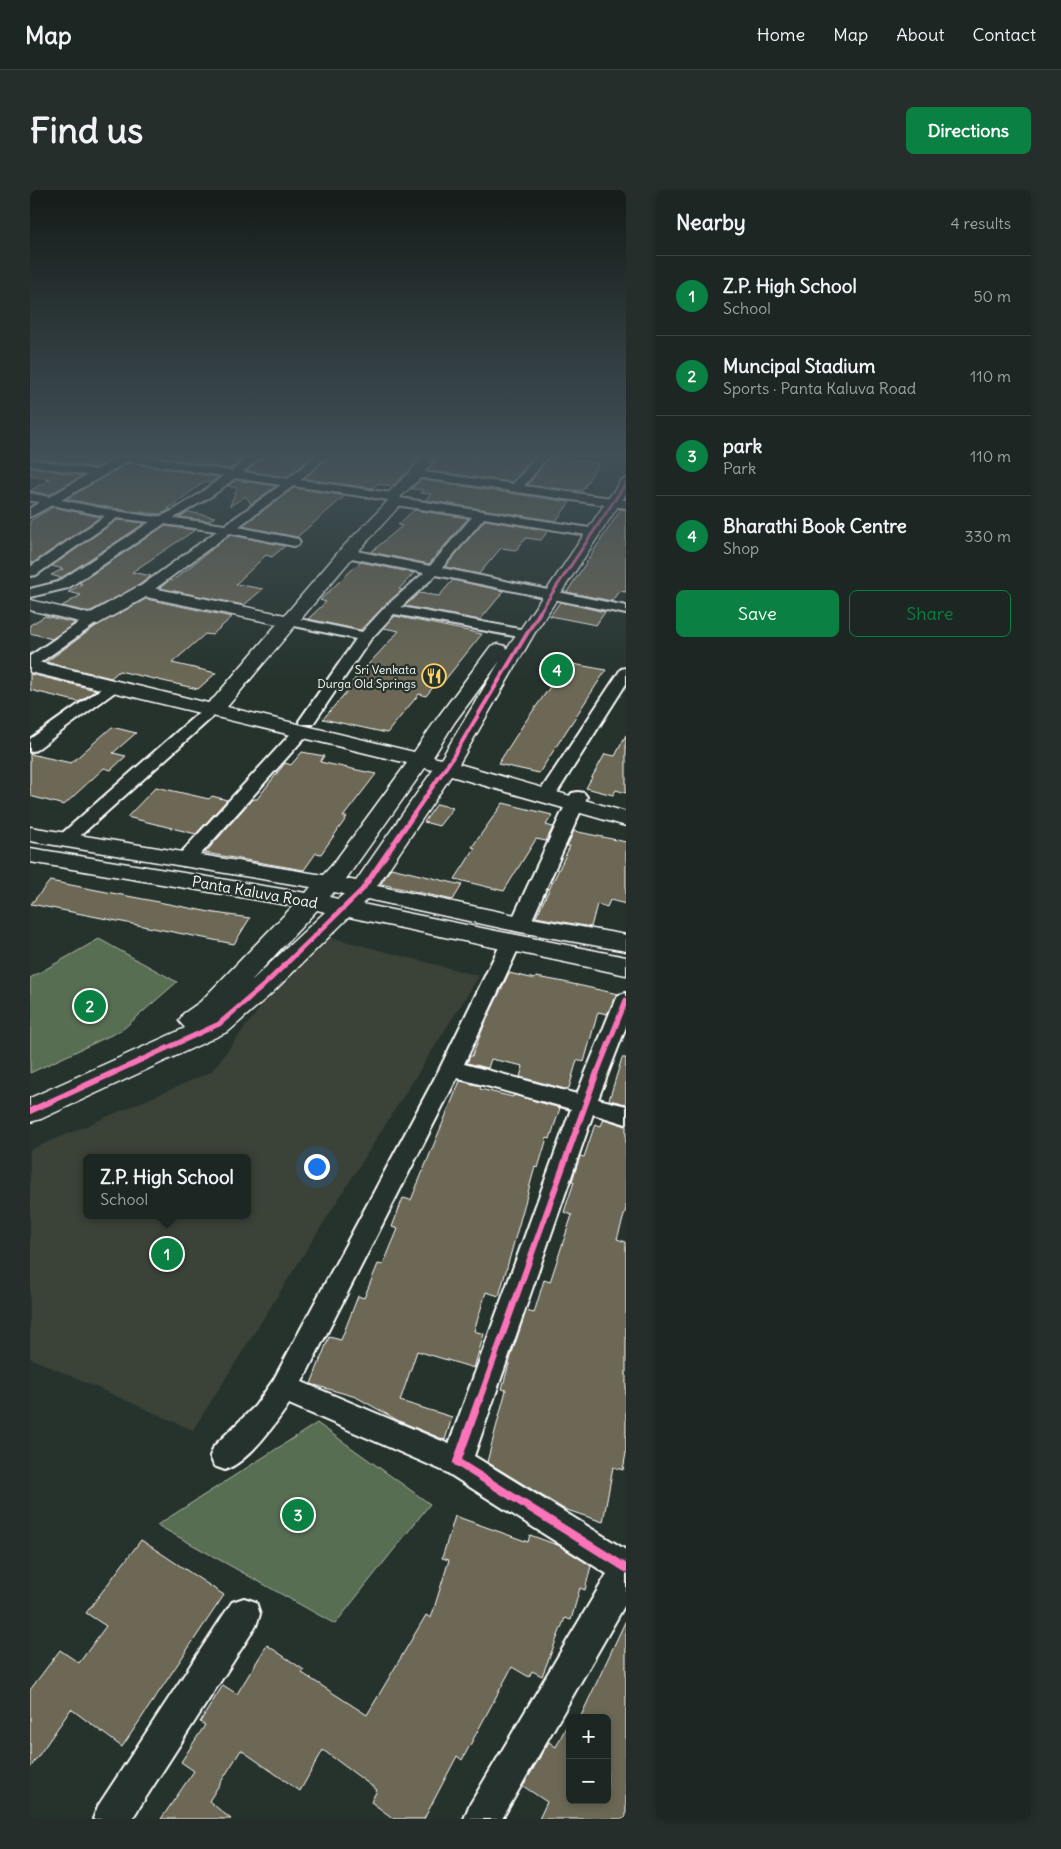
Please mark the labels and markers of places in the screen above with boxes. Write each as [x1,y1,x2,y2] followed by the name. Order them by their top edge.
[541,651,573,689] pin: 4
[317,662,416,691] place label: Sri Venkata Durga Old Springs
[421,663,447,689] restaurant icon: Sri Venkata Durga Old Springs
[74,987,106,1025] pin: 2
[151,1235,183,1273] pin: 1
[282,1496,314,1534] pin: 3

